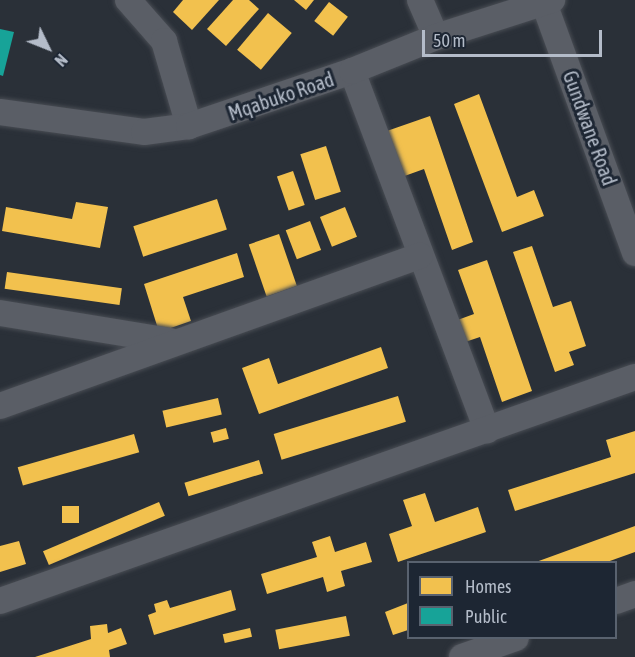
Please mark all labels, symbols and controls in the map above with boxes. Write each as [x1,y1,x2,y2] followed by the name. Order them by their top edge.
[18,18,78,78] north arrow
[425,18,605,56] scale bar
[433,30,465,51] text: 50 m
[51,51,71,70] text: N
[225,67,337,125] street label: Mqabuko Road
[558,67,622,189] street label: Gundwane Road
[407,561,617,639] legend
[465,576,511,597] text: Homes
[465,606,507,627] text: Public

